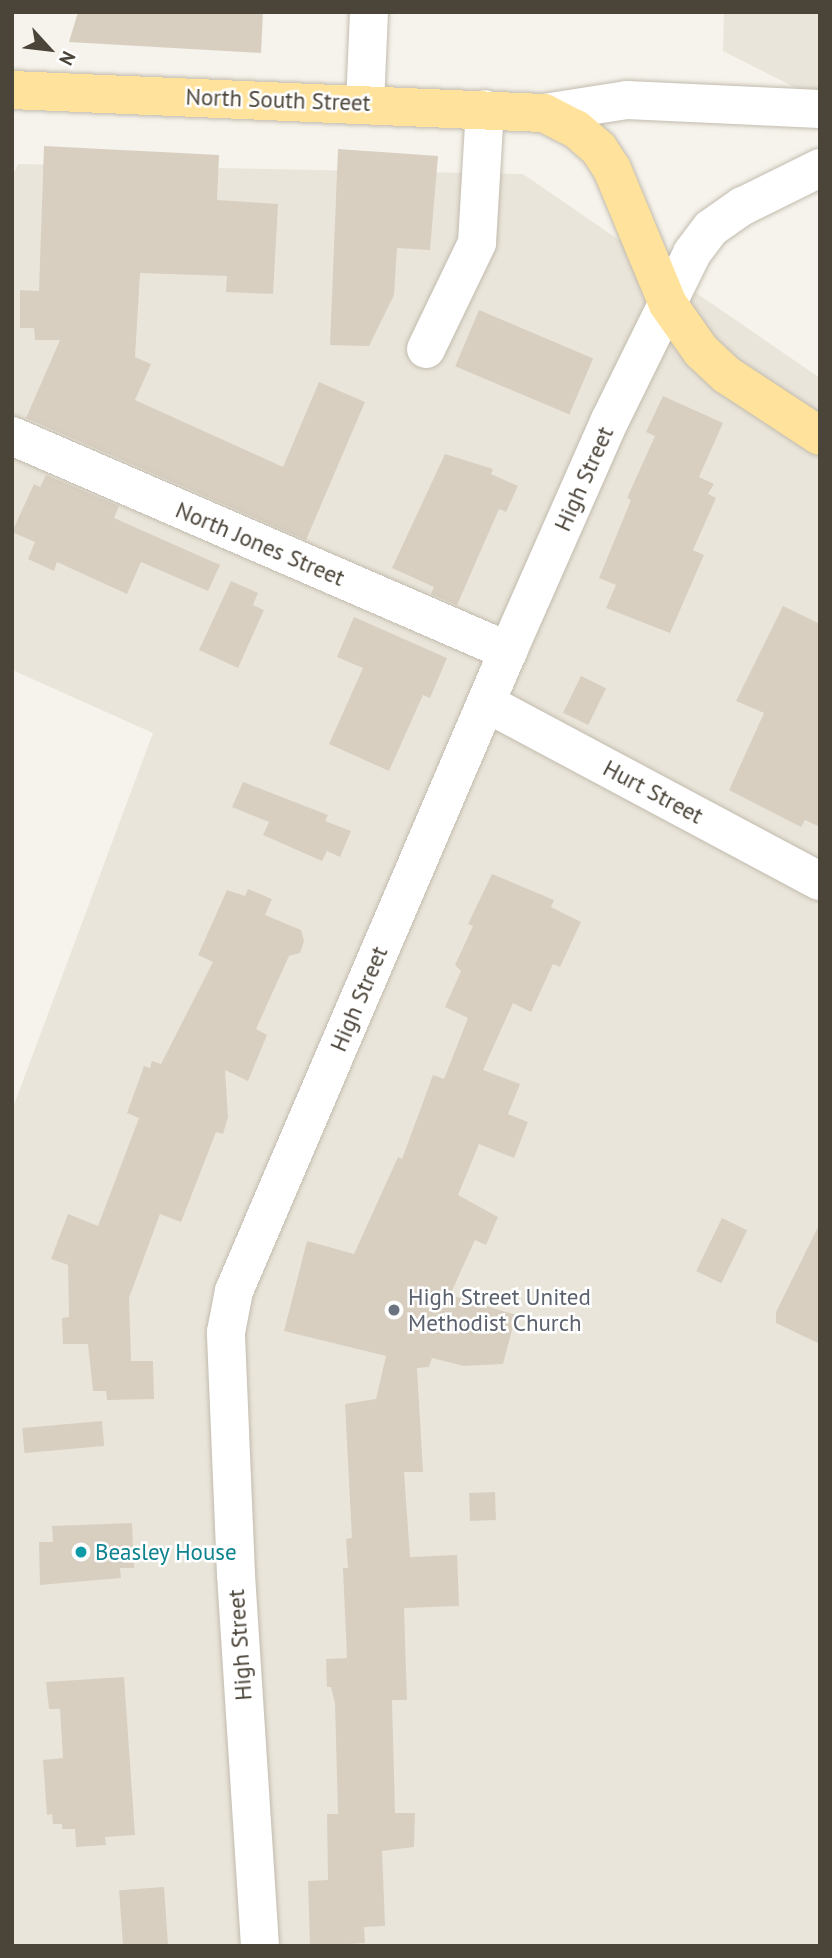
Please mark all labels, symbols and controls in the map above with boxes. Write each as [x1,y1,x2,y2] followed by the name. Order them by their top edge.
[14,14,84,84] north arrow
[54,48,81,70] text: N
[185,83,371,117] street label: North South Street
[549,422,619,536] street label: High Street
[171,496,349,592] street label: North Jones Street
[598,754,708,830] street label: Hurt Street
[325,942,393,1056] street label: High Street
[408,1283,591,1337] place label: High Street United Methodist Church
[386,1302,402,1318] marker: High Street United Methodist Church
[95,1538,238,1566] place label: Beasley House
[73,1544,89,1560] marker: Beasley House
[222,1588,258,1702] street label: High Street

